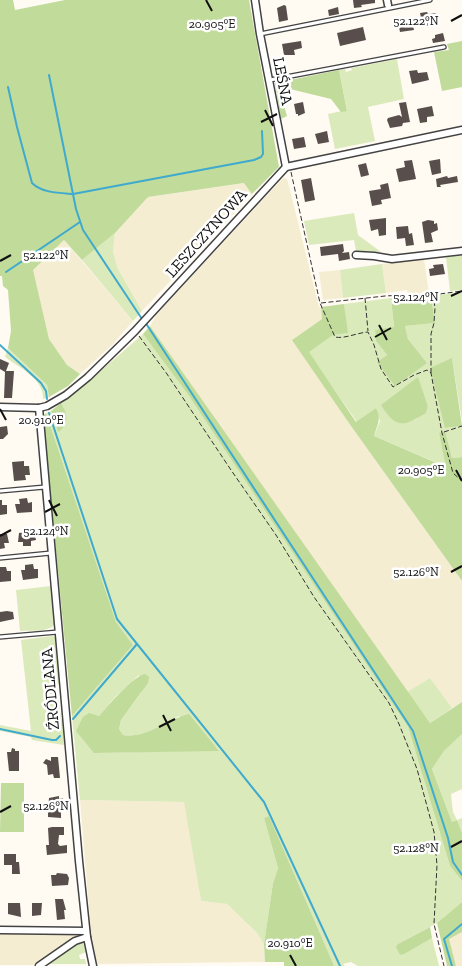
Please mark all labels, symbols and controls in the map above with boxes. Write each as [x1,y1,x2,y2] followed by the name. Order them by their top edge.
[393,14,439,28] text: 52.122°N
[189,17,235,31] text: 20.905°E
[269,55,297,107] street label: LEŚNA
[161,184,251,281] street label: LESZCZYNOWA
[23,248,69,262] text: 52.122°N
[393,290,439,304] text: 52.124°N
[18,413,64,427] text: 20.910°E
[398,463,444,477] text: 20.905°E
[23,524,69,538] text: 52.124°N
[393,565,439,579] text: 52.126°N
[37,646,63,731] street label: ŹRÓDLANA
[23,799,69,813] text: 52.126°N
[393,841,439,855] text: 52.128°N
[267,936,313,950] text: 20.910°E

